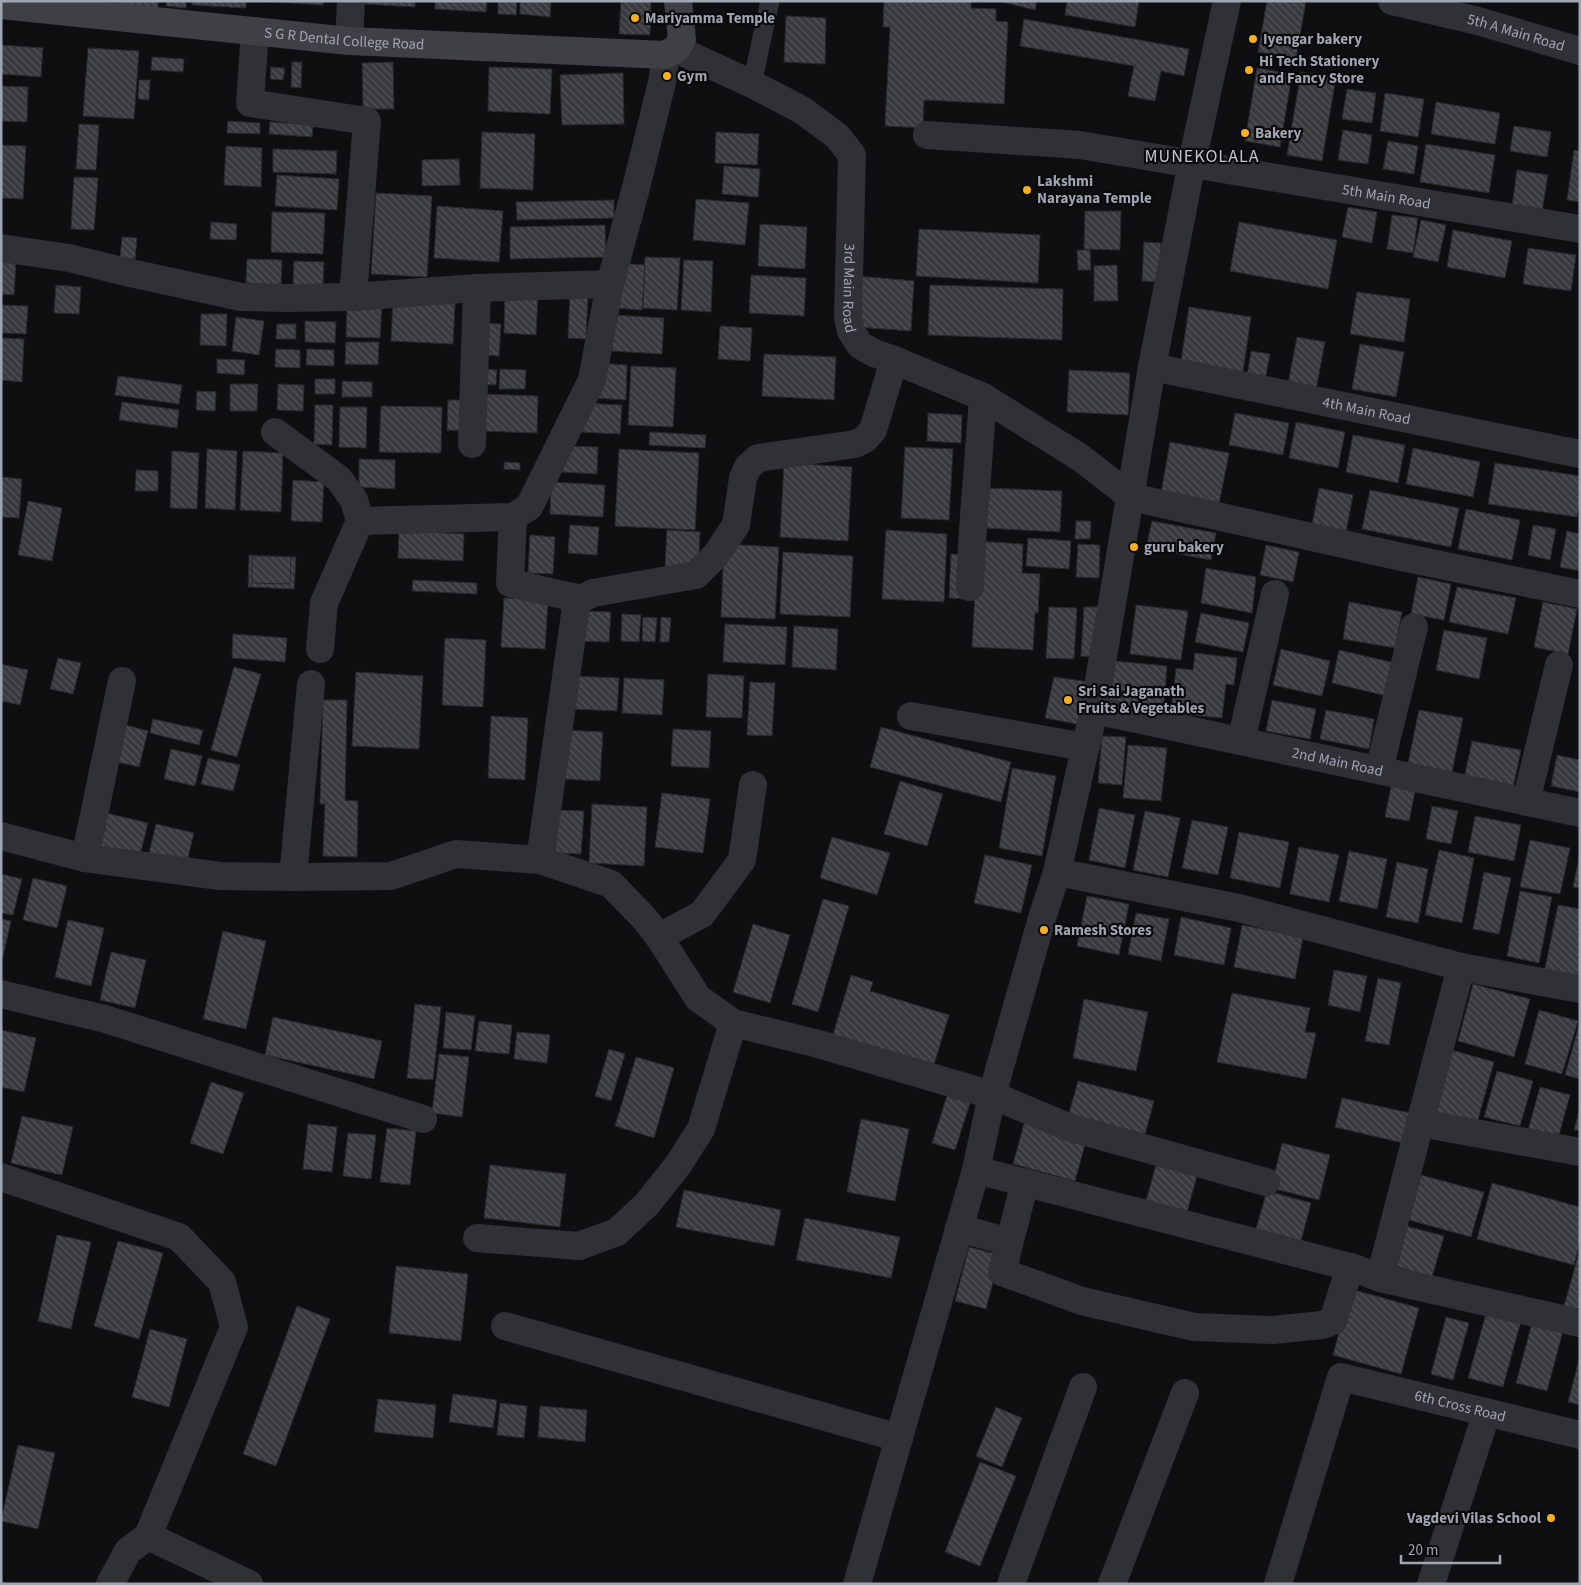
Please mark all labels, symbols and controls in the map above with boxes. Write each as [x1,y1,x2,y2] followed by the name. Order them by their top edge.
[645,8,775,29] place label: Mariyamma Temple
[1465,9,1567,57] street label: 5th A Main Road
[629,12,641,24] marker: Mariyamma Temple
[263,22,425,55] street label: S G R Dental College Road
[1263,29,1362,50] place label: Iyengar bakery
[1247,33,1259,45] marker: Iyengar bakery
[1259,51,1379,89] place label: Hi Tech Stationery and Fancy Store
[1243,64,1255,76] marker: Hi Tech Stationery and Fancy Store
[677,66,707,87] place label: Gym
[661,70,673,82] marker: Gym
[1255,123,1302,144] place label: Bakery
[1239,127,1251,139] marker: Bakery
[1145,144,1259,169] district label: MUNEKOLALA
[1037,171,1152,209] place label: Lakshmi Narayana Temple
[1340,179,1432,215] street label: 5th Main Road
[1021,184,1033,196] marker: Lakshmi Narayana Temple
[837,243,861,335] street label: 3rd Main Road
[1321,392,1412,430] street label: 4th Main Road
[1144,537,1224,558] place label: guru bakery
[1128,541,1140,553] marker: guru bakery
[1078,681,1204,719] place label: Sri Sai Jaganath Fruits & Vegetables
[1062,694,1074,706] marker: Sri Sai Jaganath Fruits & Vegetables
[1290,742,1385,782] street label: 2nd Main Road
[1054,920,1152,941] place label: Ramesh Stores
[1038,924,1050,936] marker: Ramesh Stores
[1412,1385,1508,1428] street label: 6th Cross Road
[1406,1508,1542,1529] place label: Vagdevi Vilas School
[1545,1512,1557,1524] marker: Vagdevi Vilas School
[1401,1532,1500,1564] scale bar
[1408,1540,1438,1561] text: 20 m

